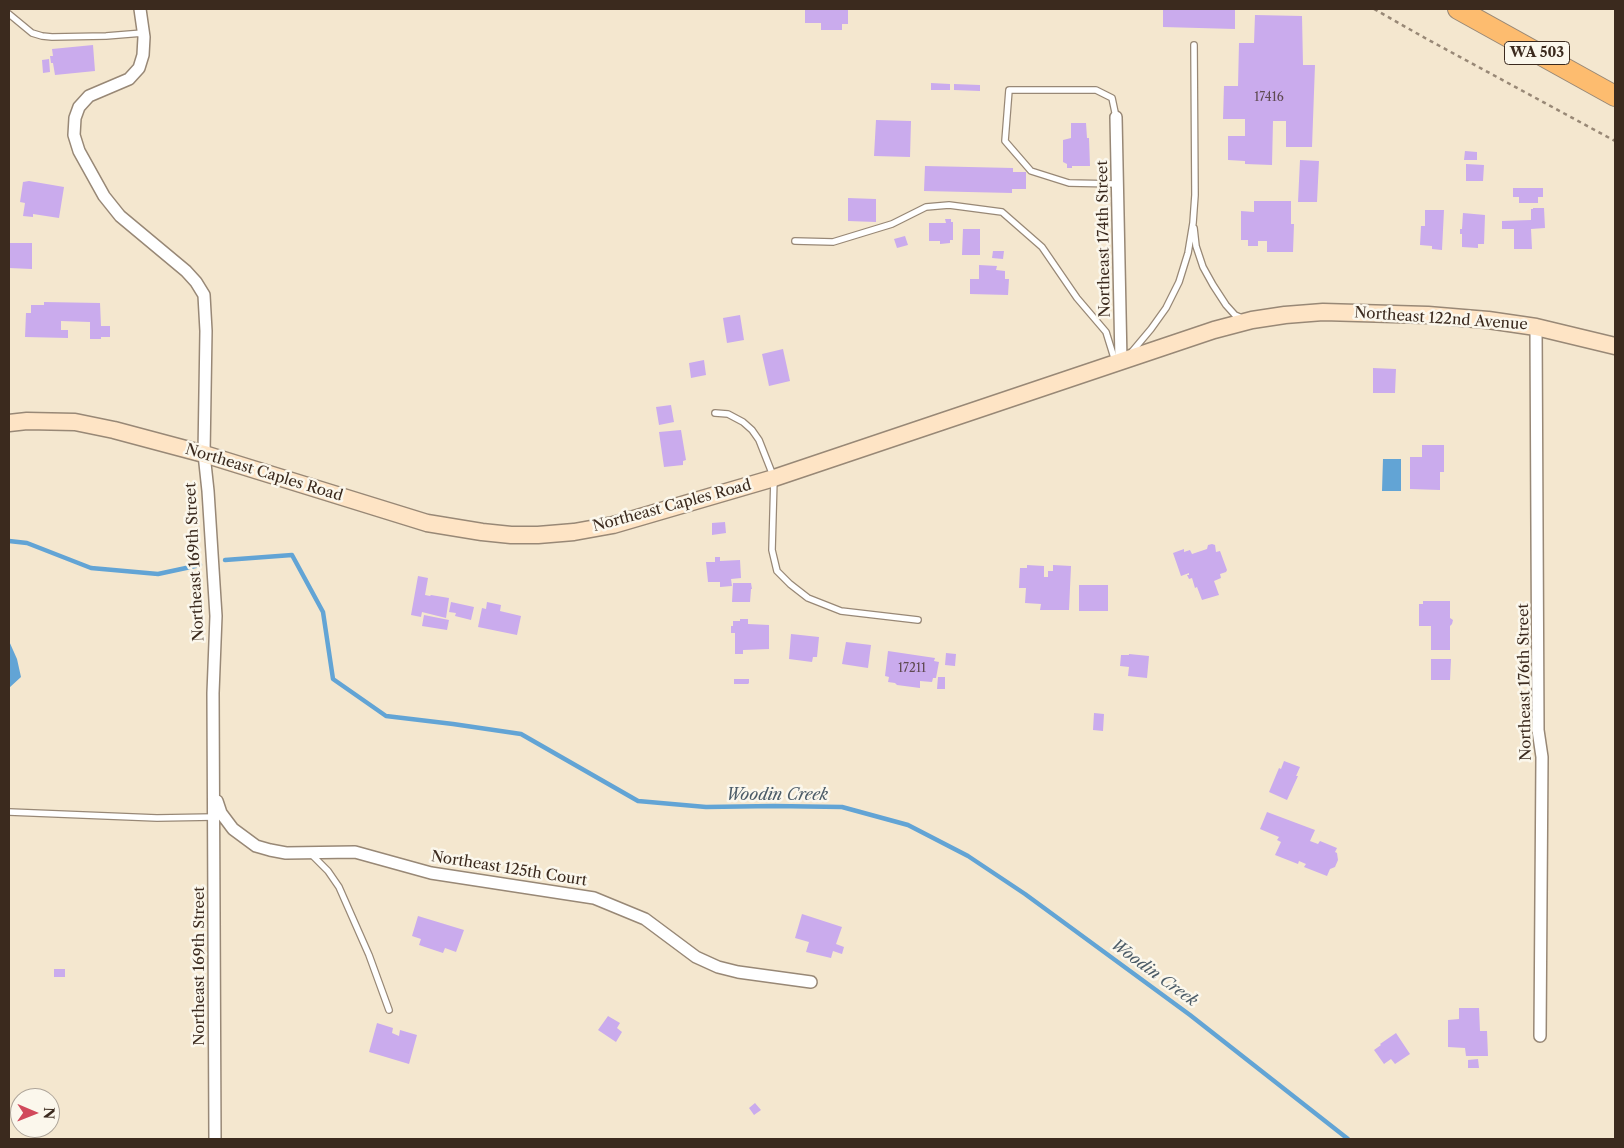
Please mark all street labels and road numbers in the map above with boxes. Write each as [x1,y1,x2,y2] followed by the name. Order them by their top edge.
[1504,42,1570,64] road number: WA 503
[1094,160,1114,318] street label: Northeast 174th Street
[1354,304,1528,334] street label: Northeast 122nd Avenue
[183,440,345,506] street label: Northeast Caples Road
[591,476,753,536] street label: Northeast Caples Road
[182,482,208,642] street label: Northeast 169th Street
[1515,603,1535,761] street label: Northeast 176th Street
[430,848,588,890] street label: Northeast 125th Court
[191,886,209,1046] street label: Northeast 169th Street

